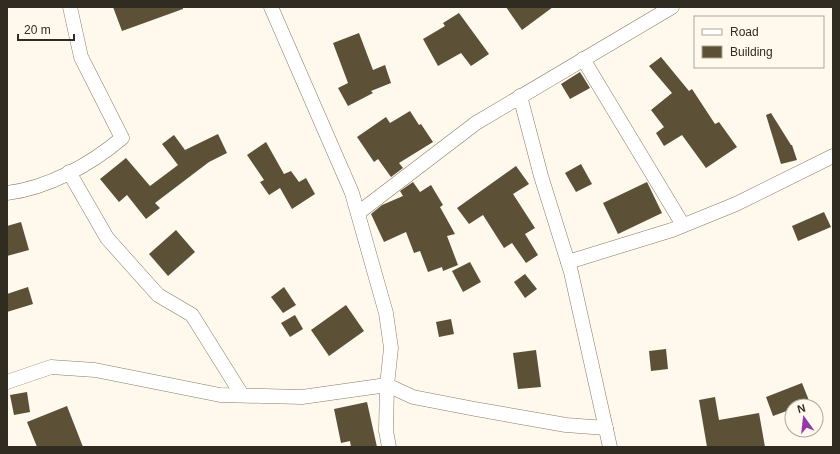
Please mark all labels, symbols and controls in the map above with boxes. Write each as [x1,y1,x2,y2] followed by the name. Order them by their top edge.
[18,16,74,42] scale bar
[694,16,824,68] legend
[24,23,51,37] text: 20 m
[730,25,759,39] text: Road
[730,45,773,59] text: Building
[784,398,824,438] north arrow
[796,402,807,415] text: N

